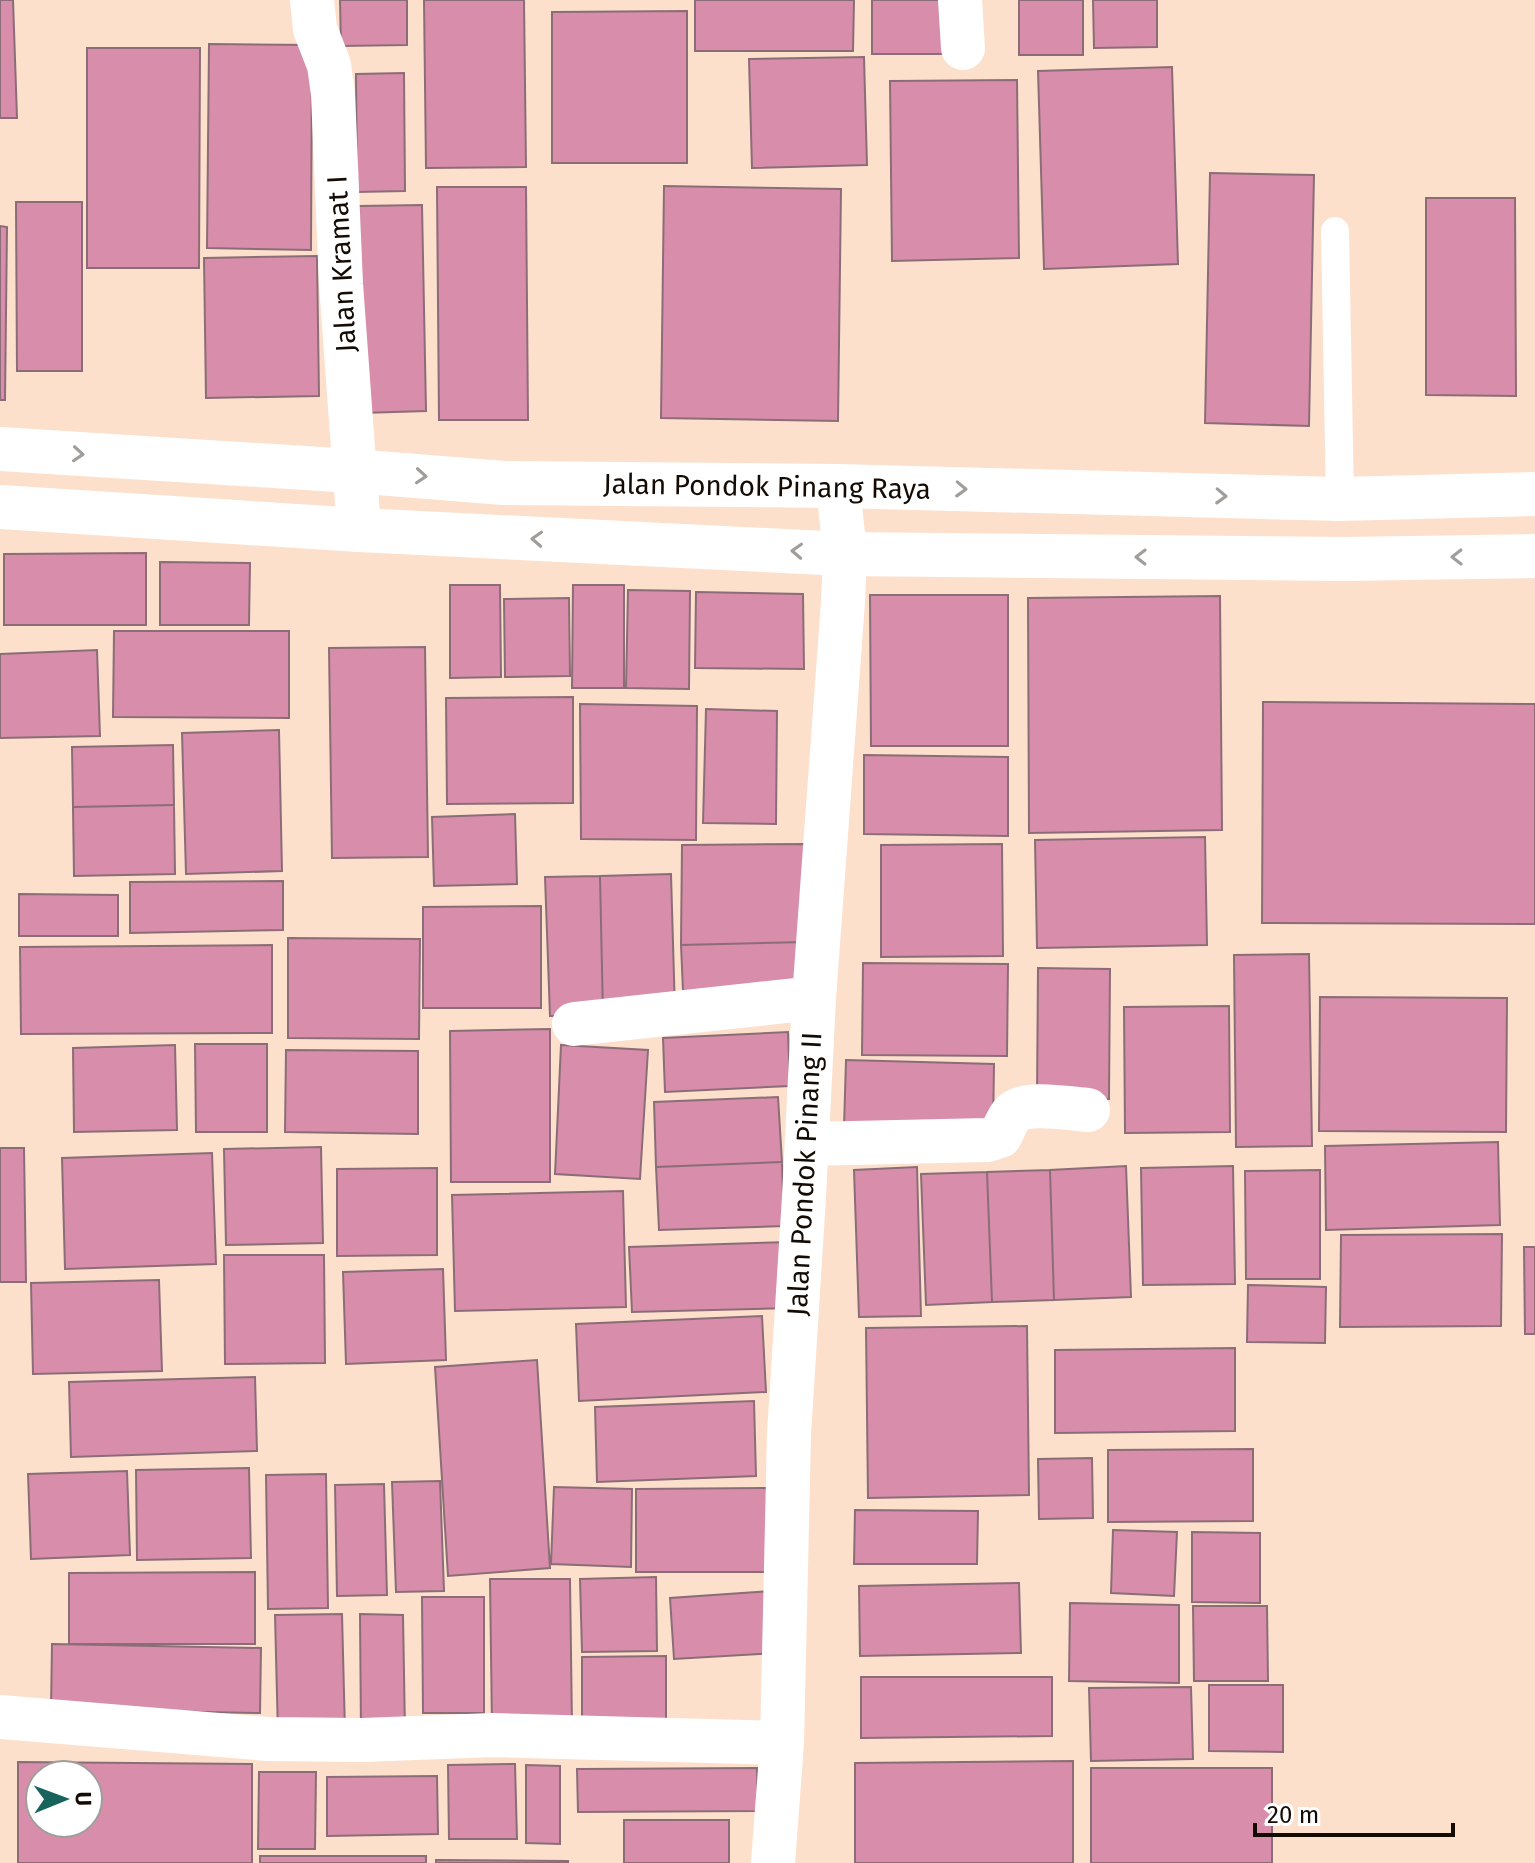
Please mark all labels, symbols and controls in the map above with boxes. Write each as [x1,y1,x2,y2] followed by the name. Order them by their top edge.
[320,175,363,353] street label: Jalan Kramat I
[72,445,85,462] one-way arrow
[415,467,428,484] one-way arrow
[603,467,931,506] street label: Jalan Pondok Pinang Raya
[955,480,968,497] one-way arrow
[1215,487,1228,504] one-way arrow
[530,530,543,547] one-way arrow
[790,543,803,560] one-way arrow
[1134,548,1147,566] one-way arrow
[1450,549,1463,566] one-way arrow
[781,1031,828,1317] street label: Jalan Pondok Pinang II
[24,1759,104,1839] north arrow
[1255,1787,1453,1837] scale bar
[70,1791,97,1806] text: U
[1267,1801,1319,1829] text: 20 m

